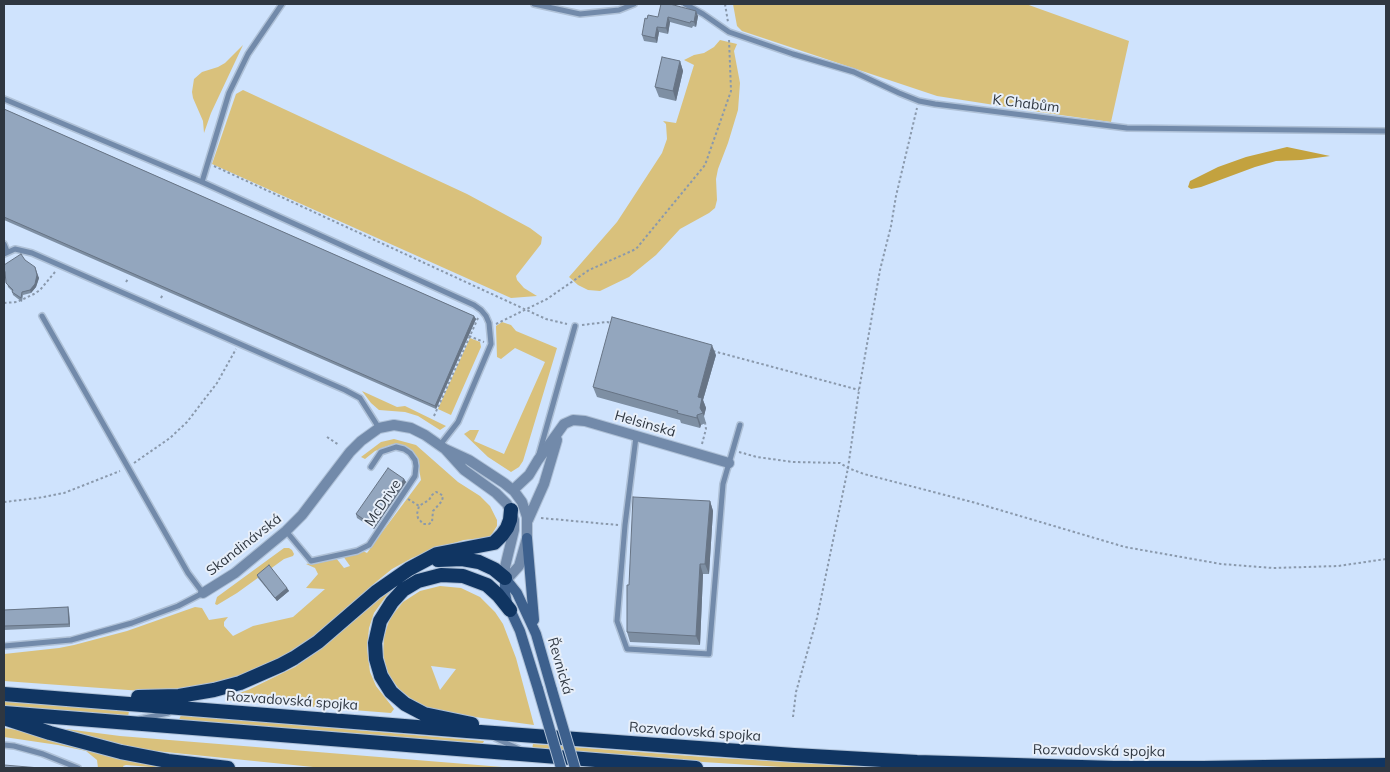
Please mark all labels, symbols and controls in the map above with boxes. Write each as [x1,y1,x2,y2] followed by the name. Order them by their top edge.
[991,92,1061,116] street label: K Chabům
[613,407,677,441] street label: Helsinská
[361,476,405,530] street label: McDrive
[203,510,285,580] street label: Skandinávská
[544,636,576,696] street label: Řevnická
[225,688,359,714] street label: Rozvadovská spojka
[628,719,762,745] street label: Rozvadovská spojka
[1033,741,1165,761] street label: Rozvadovská spojka

